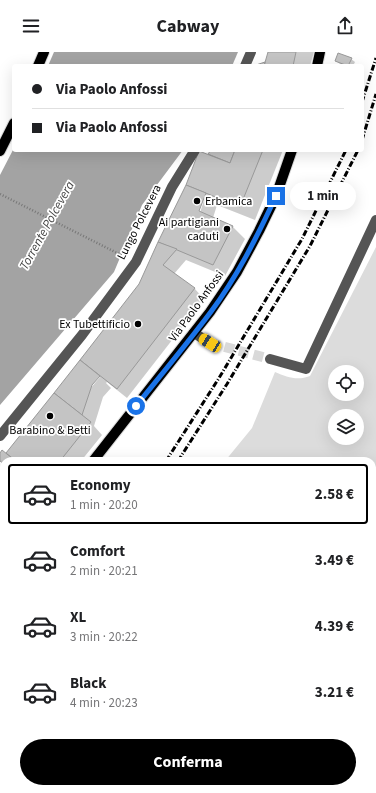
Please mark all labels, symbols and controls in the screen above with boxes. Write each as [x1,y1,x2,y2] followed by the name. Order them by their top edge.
[157,14,219,39] text: Cabway
[20,15,42,37] icon: menu
[334,15,356,37] icon: share
[56,79,168,100] text: Via Paolo Anfossi
[56,117,168,138] text: Via Paolo Anfossi
[15,178,79,273] water label: Torrente Polcevera
[113,182,166,263] street label: Lungo Polcevera
[290,182,356,210] callout: 1 min
[267,187,285,205] route end
[307,187,339,205] text: 1 min
[205,193,252,210] place label: Erbamica
[192,196,202,206] marker: Erbamica
[159,214,219,245] place label: Ai partigiani caduti
[222,224,232,234] marker: Ai partigiani caduti
[165,267,228,345] street label: Via Paolo Anfossi
[59,316,130,333] place label: Ex Tubettificio
[133,319,143,329] marker: Ex Tubettificio
[197,332,223,354] car
[328,365,364,445] map controls
[328,365,364,401] button: locate
[127,397,145,415] route start
[328,409,364,445] button: layers
[45,411,55,421] marker: Barabino & Betti
[9,422,91,439] place label: Barabino & Betti
[70,475,131,496] text: Economy
[22,476,58,512] icon: car
[315,484,354,505] text: 2.58 €
[70,496,138,514] text: 1 min · 20:20
[70,541,125,562] text: Comfort
[22,542,58,578] icon: car
[315,550,354,571] text: 3.49 €
[70,562,138,580] text: 2 min · 20:21
[70,607,86,628] text: XL
[22,608,58,644] icon: car
[315,616,354,637] text: 4.39 €
[70,628,138,646] text: 3 min · 20:22
[70,673,107,694] text: Black
[22,674,58,710] icon: car
[315,682,354,703] text: 3.21 €
[70,694,138,712] text: 4 min · 20:23
[20,739,356,785] button: Conferma

